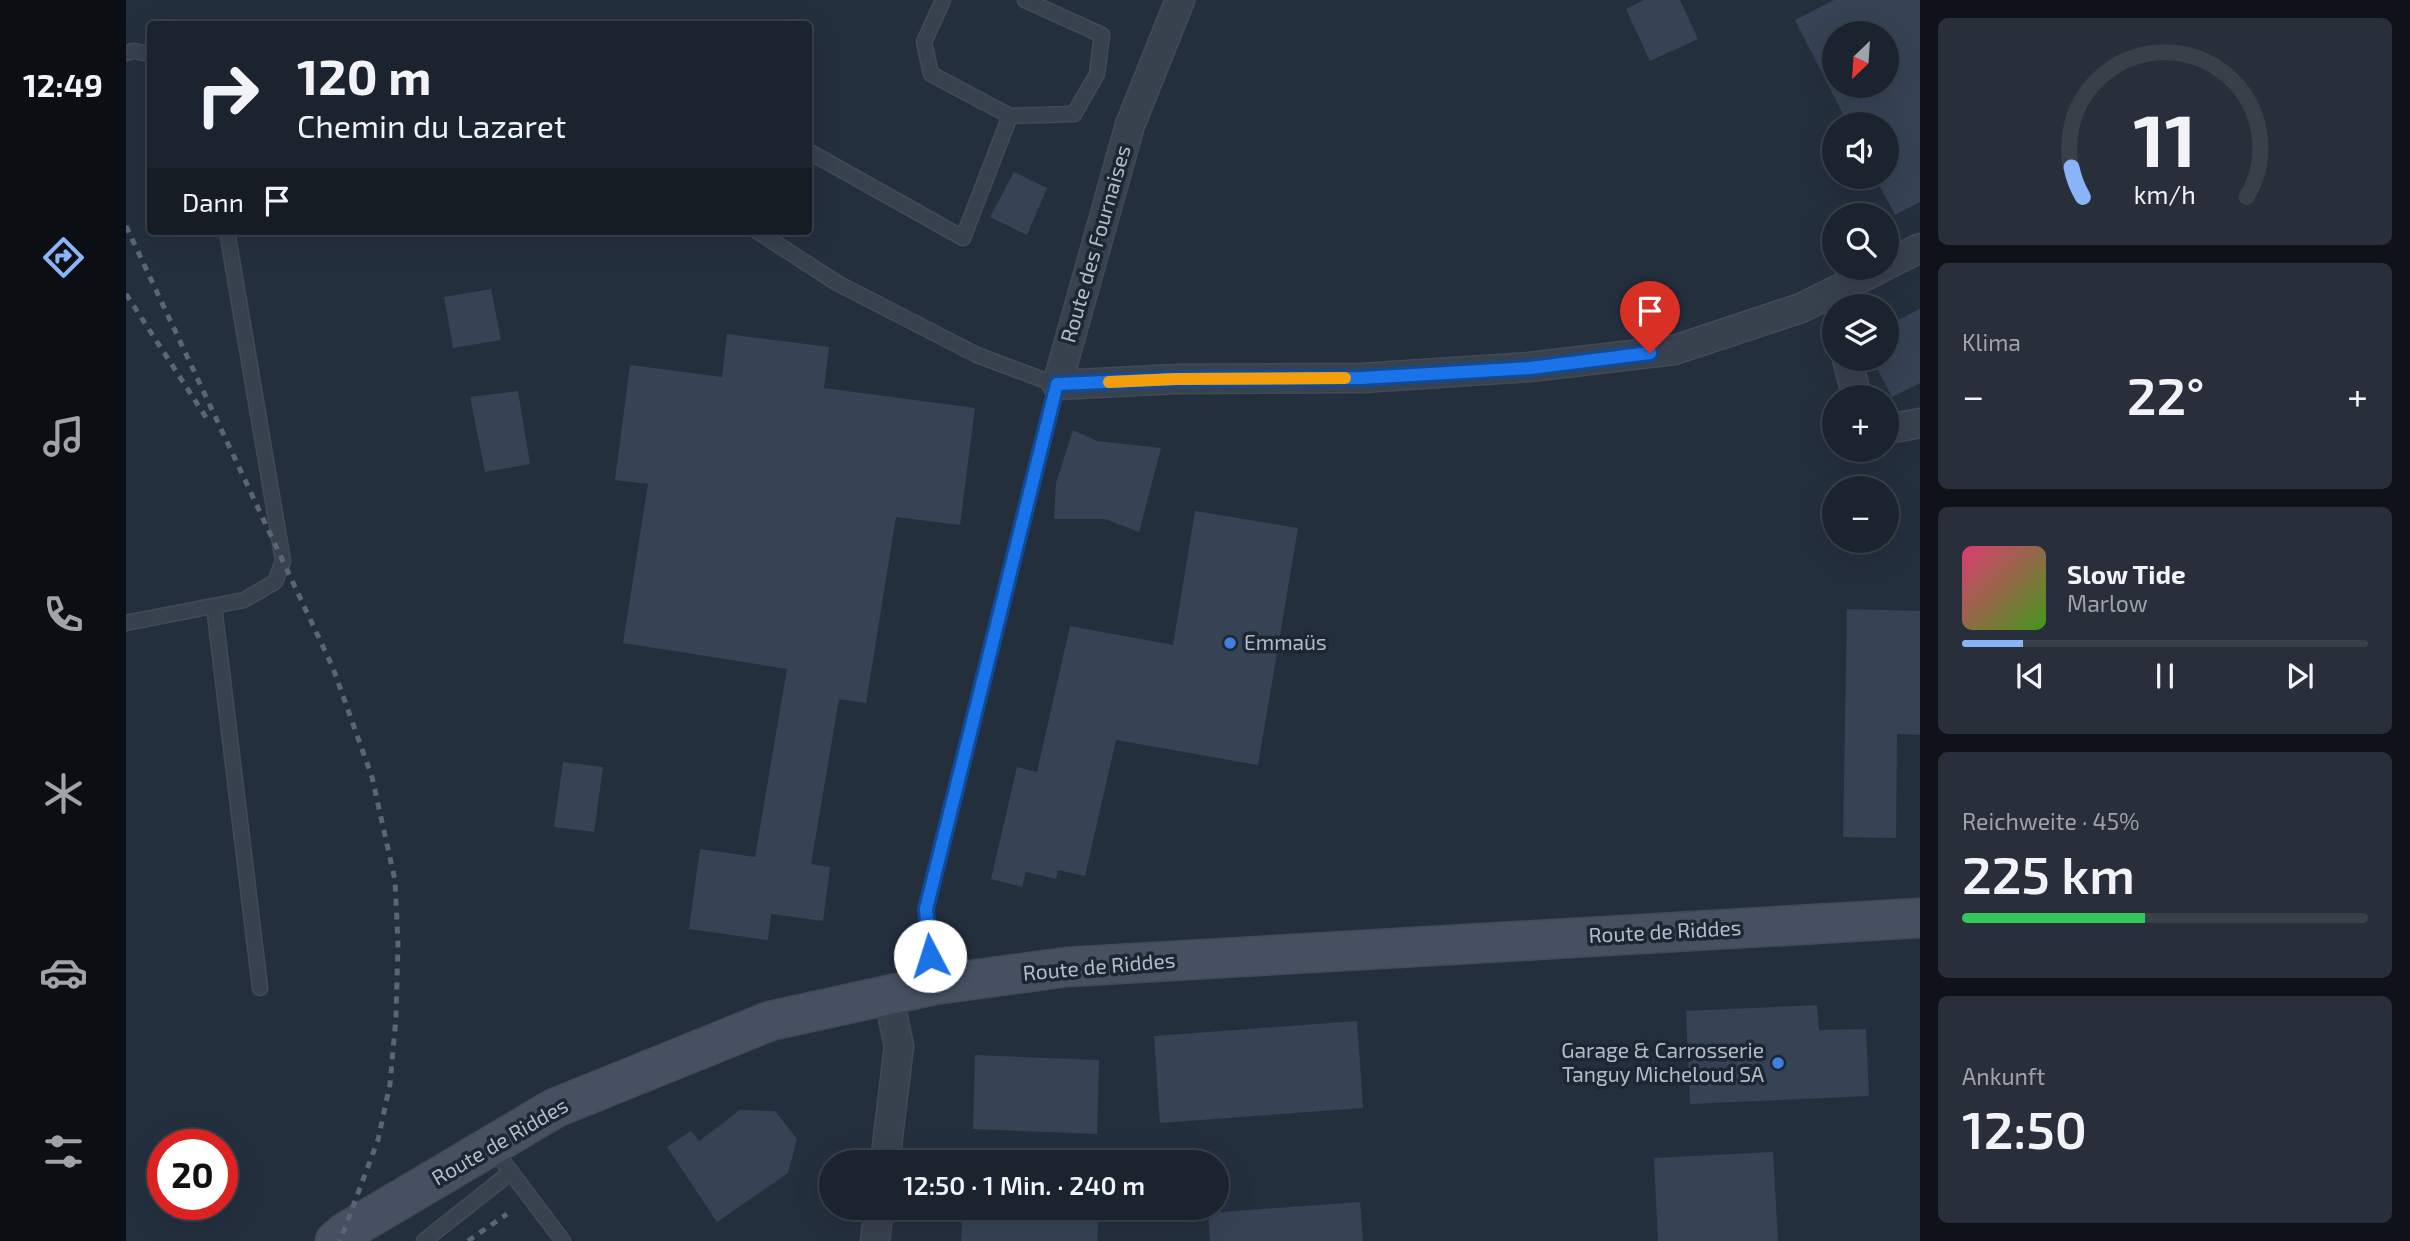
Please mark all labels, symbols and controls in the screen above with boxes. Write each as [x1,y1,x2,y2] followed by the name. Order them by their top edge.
[1822,21,1899,98] north arrow
[1822,21,1899,553] map controls
[297,46,431,105] text: 120 m
[182,49,273,140] icon: right
[23,65,103,103] text: 12:49
[2134,95,2196,183] text: 11
[297,106,566,144] text: Chemin du Lazaret
[1822,112,1899,189] button: sound
[1054,142,1135,345] street label: Route des Fournaises
[2134,179,2196,209] text: km/h
[258,182,296,220] icon: arrive
[182,186,244,217] text: Dann
[1822,203,1899,280] button: search
[39,233,88,282] icon: directions
[1620,281,1680,353] pin
[1631,292,1669,330] icon: arrive
[1822,294,1899,371] button: layers
[1962,328,2021,356] text: Klima
[2127,363,2205,425] text: 22°
[1962,372,1984,418] text: −
[2347,372,2368,418] text: +
[1822,385,1899,462] button: +
[39,412,88,461] icon: music
[1822,476,1899,553] button: −
[2067,558,2186,589] text: Slow Tide
[2067,589,2148,617] text: Marlow
[39,590,88,639] icon: phone
[1244,629,1327,654] place label: Emmaüs
[1222,635,1238,651] marker: Emmaüs
[2011,657,2049,695] icon: previous
[2146,657,2184,695] icon: pause
[2281,657,2319,695] icon: next
[39,769,88,818] icon: climate
[1962,807,2140,835] text: Reichweite · 45%
[1962,842,2135,904] text: 225 km
[1588,914,1742,947] street label: Route de Riddes
[893,919,967,993] position arrow
[1022,946,1176,985] street label: Route de Riddes
[39,948,88,997] icon: car
[1561,1037,1764,1086] place label: Garage & Carrosserie Tanguy Micheloud SA
[1770,1055,1786,1071] marker: Garage & Carrosserie Tanguy Micheloud SA
[1962,1062,2045,1090] text: Ankunft
[427,1092,572,1190] street label: Route de Riddes
[1962,1097,2087,1159] text: 12:50
[39,1127,88,1176] icon: filters
[147,1129,238,1220] speed limit sign: 20
[903,1169,1145,1200] text: 12:50 · 1 Min. · 240 m

